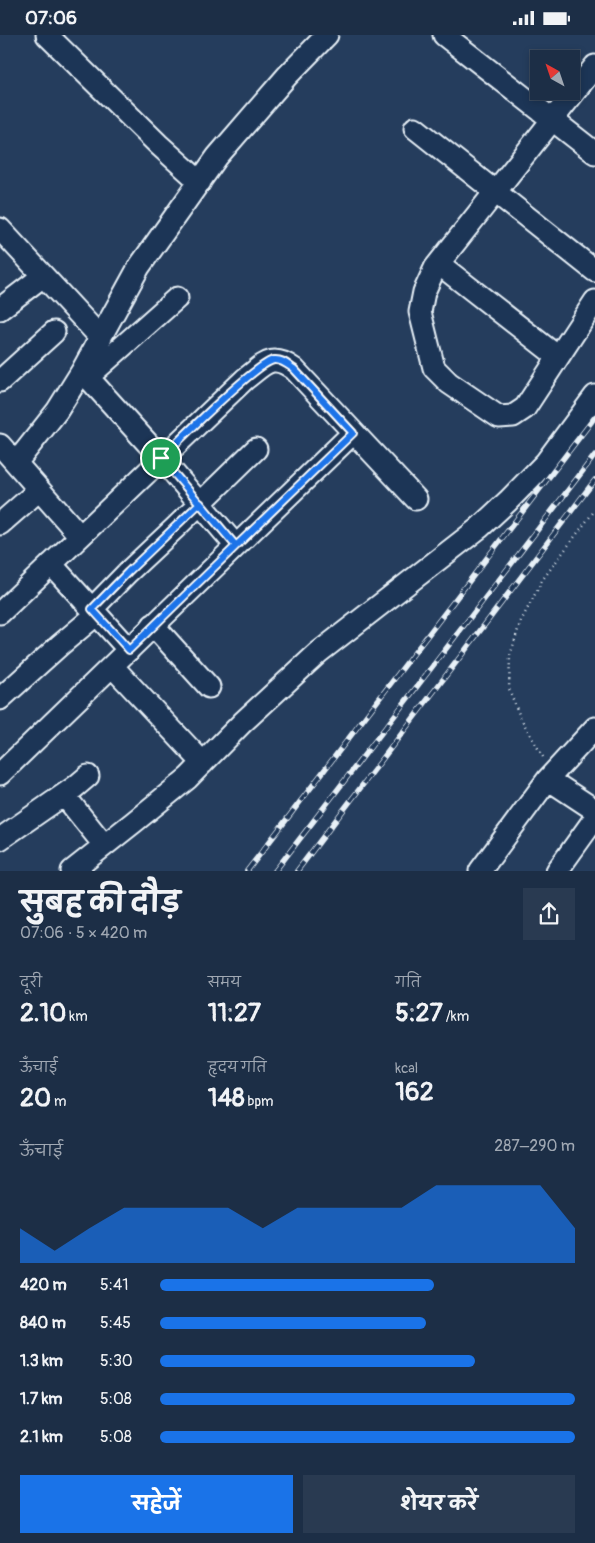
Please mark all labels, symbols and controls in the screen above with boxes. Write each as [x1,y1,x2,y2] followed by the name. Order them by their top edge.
[25,6,77,30] text: 07:06
[530,50,580,100] north arrow
[530,50,580,100] map controls
[140,437,182,479] pin
[147,444,175,472] icon: arrive
[20,886,180,921] text: सुबह की दौड़
[523,888,575,940] button: share
[20,923,147,943] text: 07:06 · 5 × 420 m
[20,974,42,991] text: दूरी
[208,974,241,991] text: समय
[395,974,421,991] text: गति
[20,998,66,1029] text: 2.10
[208,998,261,1029] text: 11:27
[395,998,443,1029] text: 5:27
[66,1008,88,1025] text: km
[443,1008,469,1025] text: /km
[20,1059,58,1076] text: ऊँचाई
[208,1059,267,1076] text: हृदय गति
[395,1060,418,1077] text: kcal
[395,1077,434,1108] text: 162
[20,1083,51,1114] text: 20
[208,1083,245,1114] text: 148
[51,1093,67,1110] text: m
[245,1093,274,1110] text: bpm
[494,1136,575,1156] text: 287–290 m
[20,1141,63,1161] text: ऊँचाई
[20,1275,67,1295] text: 420 m
[100,1275,128,1295] text: 5:41
[20,1313,66,1333] text: 840 m
[100,1313,131,1333] text: 5:45
[20,1351,63,1371] text: 1.3 km
[100,1351,133,1371] text: 5:30
[20,1389,63,1409] text: 1.7 km
[100,1389,132,1409] text: 5:08
[20,1427,63,1447] text: 2.1 km
[100,1427,132,1447] text: 5:08
[20,1475,293,1533] button: सहेजें
[303,1475,575,1533] button: शेयर करें

